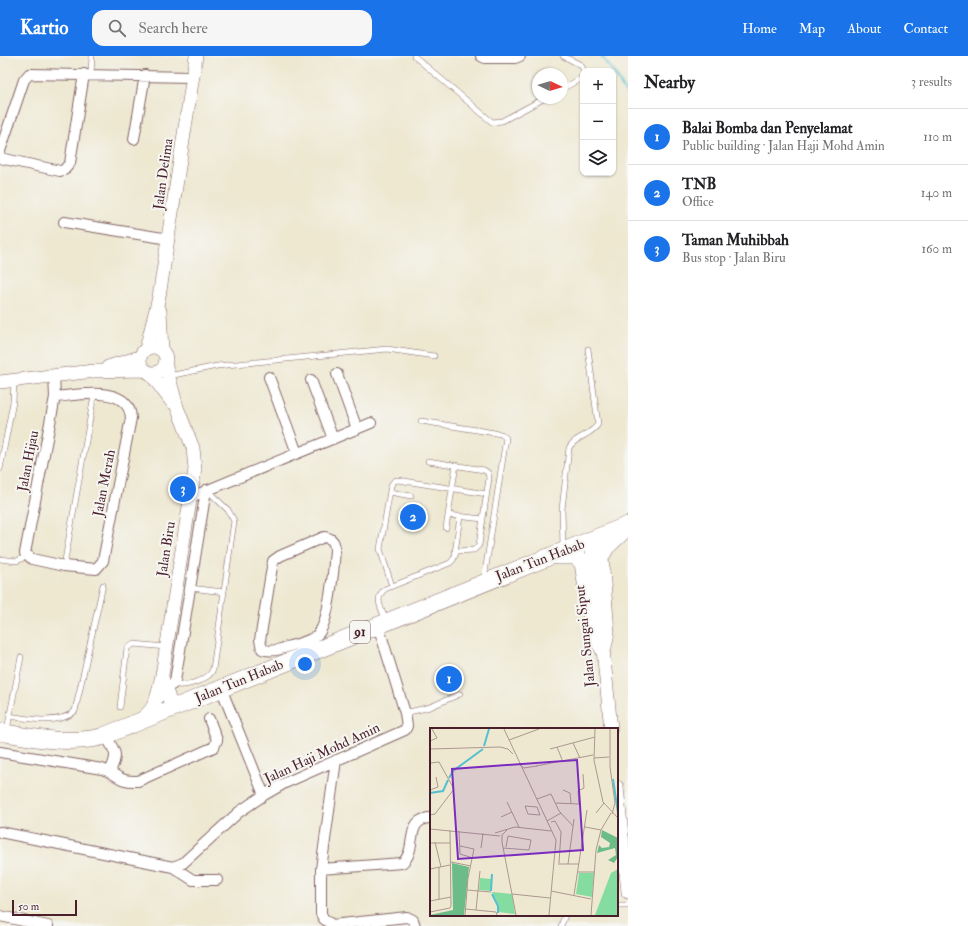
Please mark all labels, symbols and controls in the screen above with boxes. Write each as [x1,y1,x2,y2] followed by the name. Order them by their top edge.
[92,10,372,46] search box
[20,16,68,40] text: Kartio
[106,17,128,39] icon: search
[138,19,208,38] text: Search here
[742,20,777,37] text: Home
[799,20,825,37] text: Map
[847,20,881,37] text: About
[903,20,948,37] text: Contact
[532,68,568,104] north arrow
[580,68,616,176] map controls
[580,68,616,104] button: +
[644,72,695,93] text: Nearby
[911,74,952,90] text: 3 results
[580,104,616,140] button: −
[682,119,853,138] text: Balai Bomba dan Penyelamat
[655,129,659,145] text: 1
[923,129,952,145] text: 110 m
[149,137,176,212] street label: Jalan Delima
[682,138,885,154] text: Public building · Jalan Haji Mohd Amin
[580,140,616,176] button: layers
[682,175,716,194] text: TNB
[654,185,660,201] text: 2
[921,185,952,201] text: 140 m
[682,194,714,210] text: Office
[682,231,789,250] text: Taman Muhibbah
[655,241,660,257] text: 3
[921,241,952,257] text: 160 m
[682,250,786,266] text: Bus stop · Jalan Biru
[14,429,42,494] street label: Jalan Hijau
[89,447,119,519] street label: Jalan Merah
[170,474,196,504] pin: 3
[400,502,426,532] pin: 2
[153,520,179,579] street label: Jalan Biru
[492,535,587,585] street label: Jalan Tun Habab
[571,584,600,689] street label: Jalan Sungai Siput
[350,621,370,643] road number: 91
[295,654,315,674] your location
[191,656,286,707] street label: Jalan Tun Habab
[436,664,462,694] pin: 1
[261,719,383,788] street label: Jalan Haji Mohd Amin
[430,728,618,916] inset map
[12,898,77,917] scale bar
[18,900,39,913] text: 50 m

